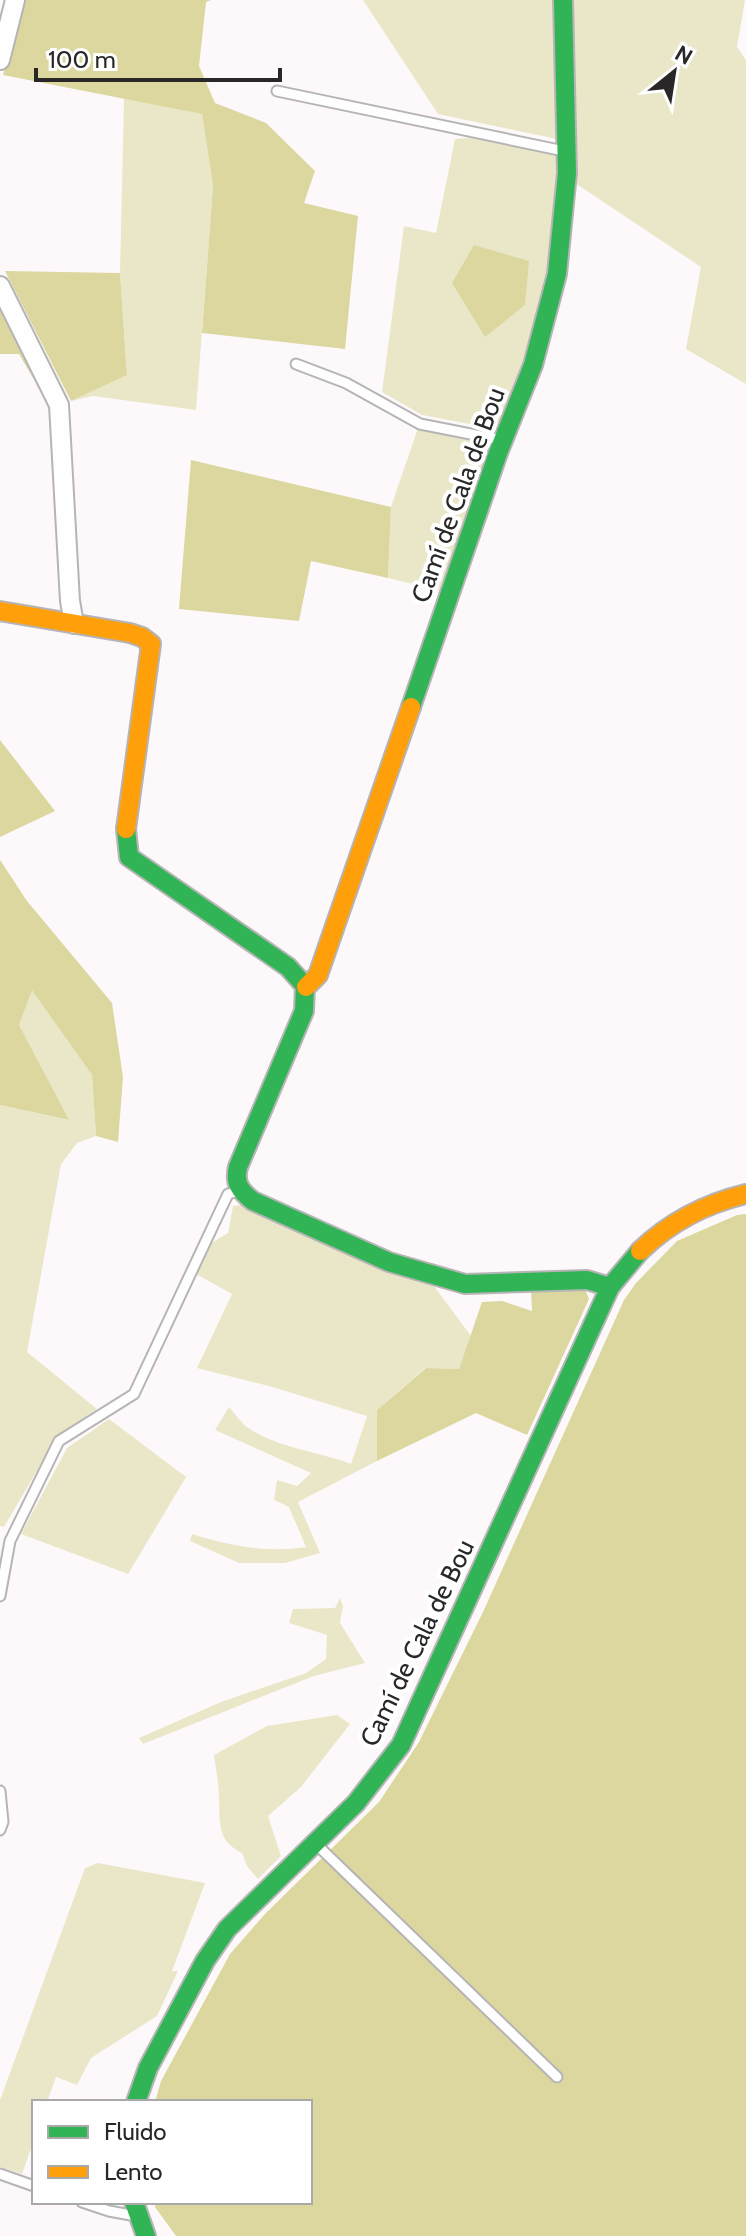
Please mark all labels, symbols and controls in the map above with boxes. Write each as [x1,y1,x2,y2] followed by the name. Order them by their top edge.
[36,32,280,82] scale bar
[634,32,714,112] north arrow
[670,40,697,71] text: N
[48,45,116,74] text: 100 m
[404,383,512,607] street label: Camí de Cala de Bou
[353,1534,481,1752] street label: Camí de Cala de Bou
[32,2100,312,2204] legend
[104,2117,166,2146] text: Fluido
[104,2157,163,2186] text: Lento

